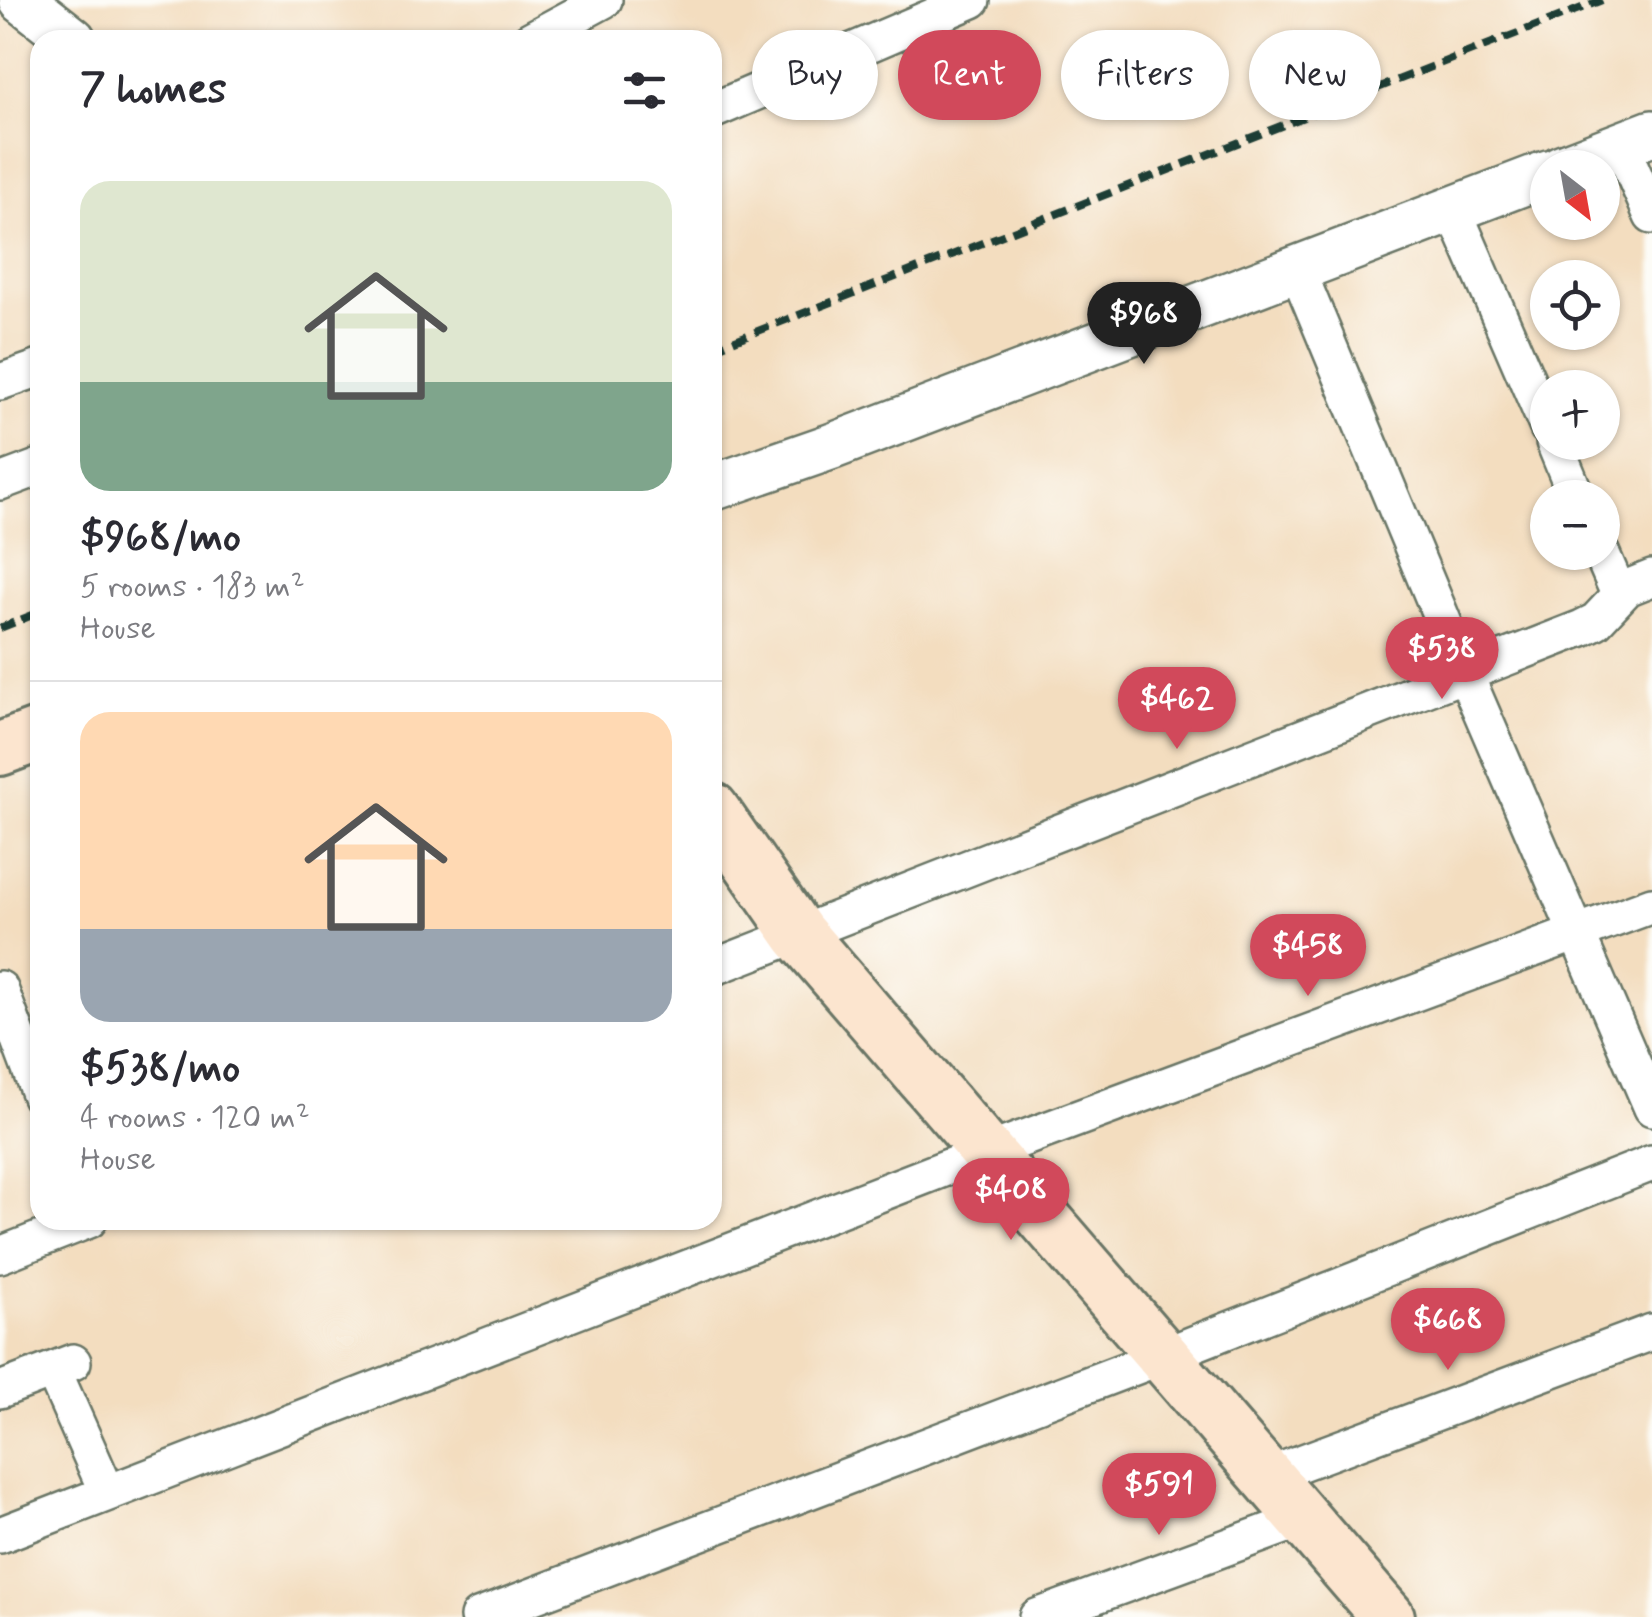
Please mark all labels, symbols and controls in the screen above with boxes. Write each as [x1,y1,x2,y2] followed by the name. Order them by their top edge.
[752,30,878,120] chip: Buy
[898,30,1041,120] chip: Rent
[1061,30,1229,120] chip: Filters
[1249,30,1381,120] chip: New
[80,63,227,118] text: 7 homes
[617,63,672,118] icon: filters
[1530,150,1620,240] north arrow
[1530,150,1620,570] map controls
[286,246,466,426] icon: home
[1530,260,1620,350] button: locate
[1085,282,1203,367] pin: $968
[1109,293,1179,335] text: $968
[1530,370,1620,460] button: +
[1530,480,1620,570] button: −
[80,511,241,566] text: $968/mo
[80,566,305,608] text: 5 rooms · 183 m²
[80,608,156,650] text: House
[1383,617,1501,702] pin: $538
[1408,628,1476,670] text: $538
[1118,667,1236,752] pin: $462
[1140,678,1214,720] text: $462
[286,777,466,957] icon: home
[1249,914,1367,999] pin: $458
[1272,925,1344,967] text: $458
[80,1042,240,1097] text: $538/mo
[80,1097,310,1139] text: 4 rooms · 120 m²
[80,1139,156,1181] text: House
[952,1158,1070,1243] pin: $408
[974,1169,1048,1211] text: $408
[1389,1288,1507,1373] pin: $668
[1413,1299,1483,1341] text: $668
[1100,1453,1218,1538] pin: $591
[1124,1464,1194,1506] text: $591

